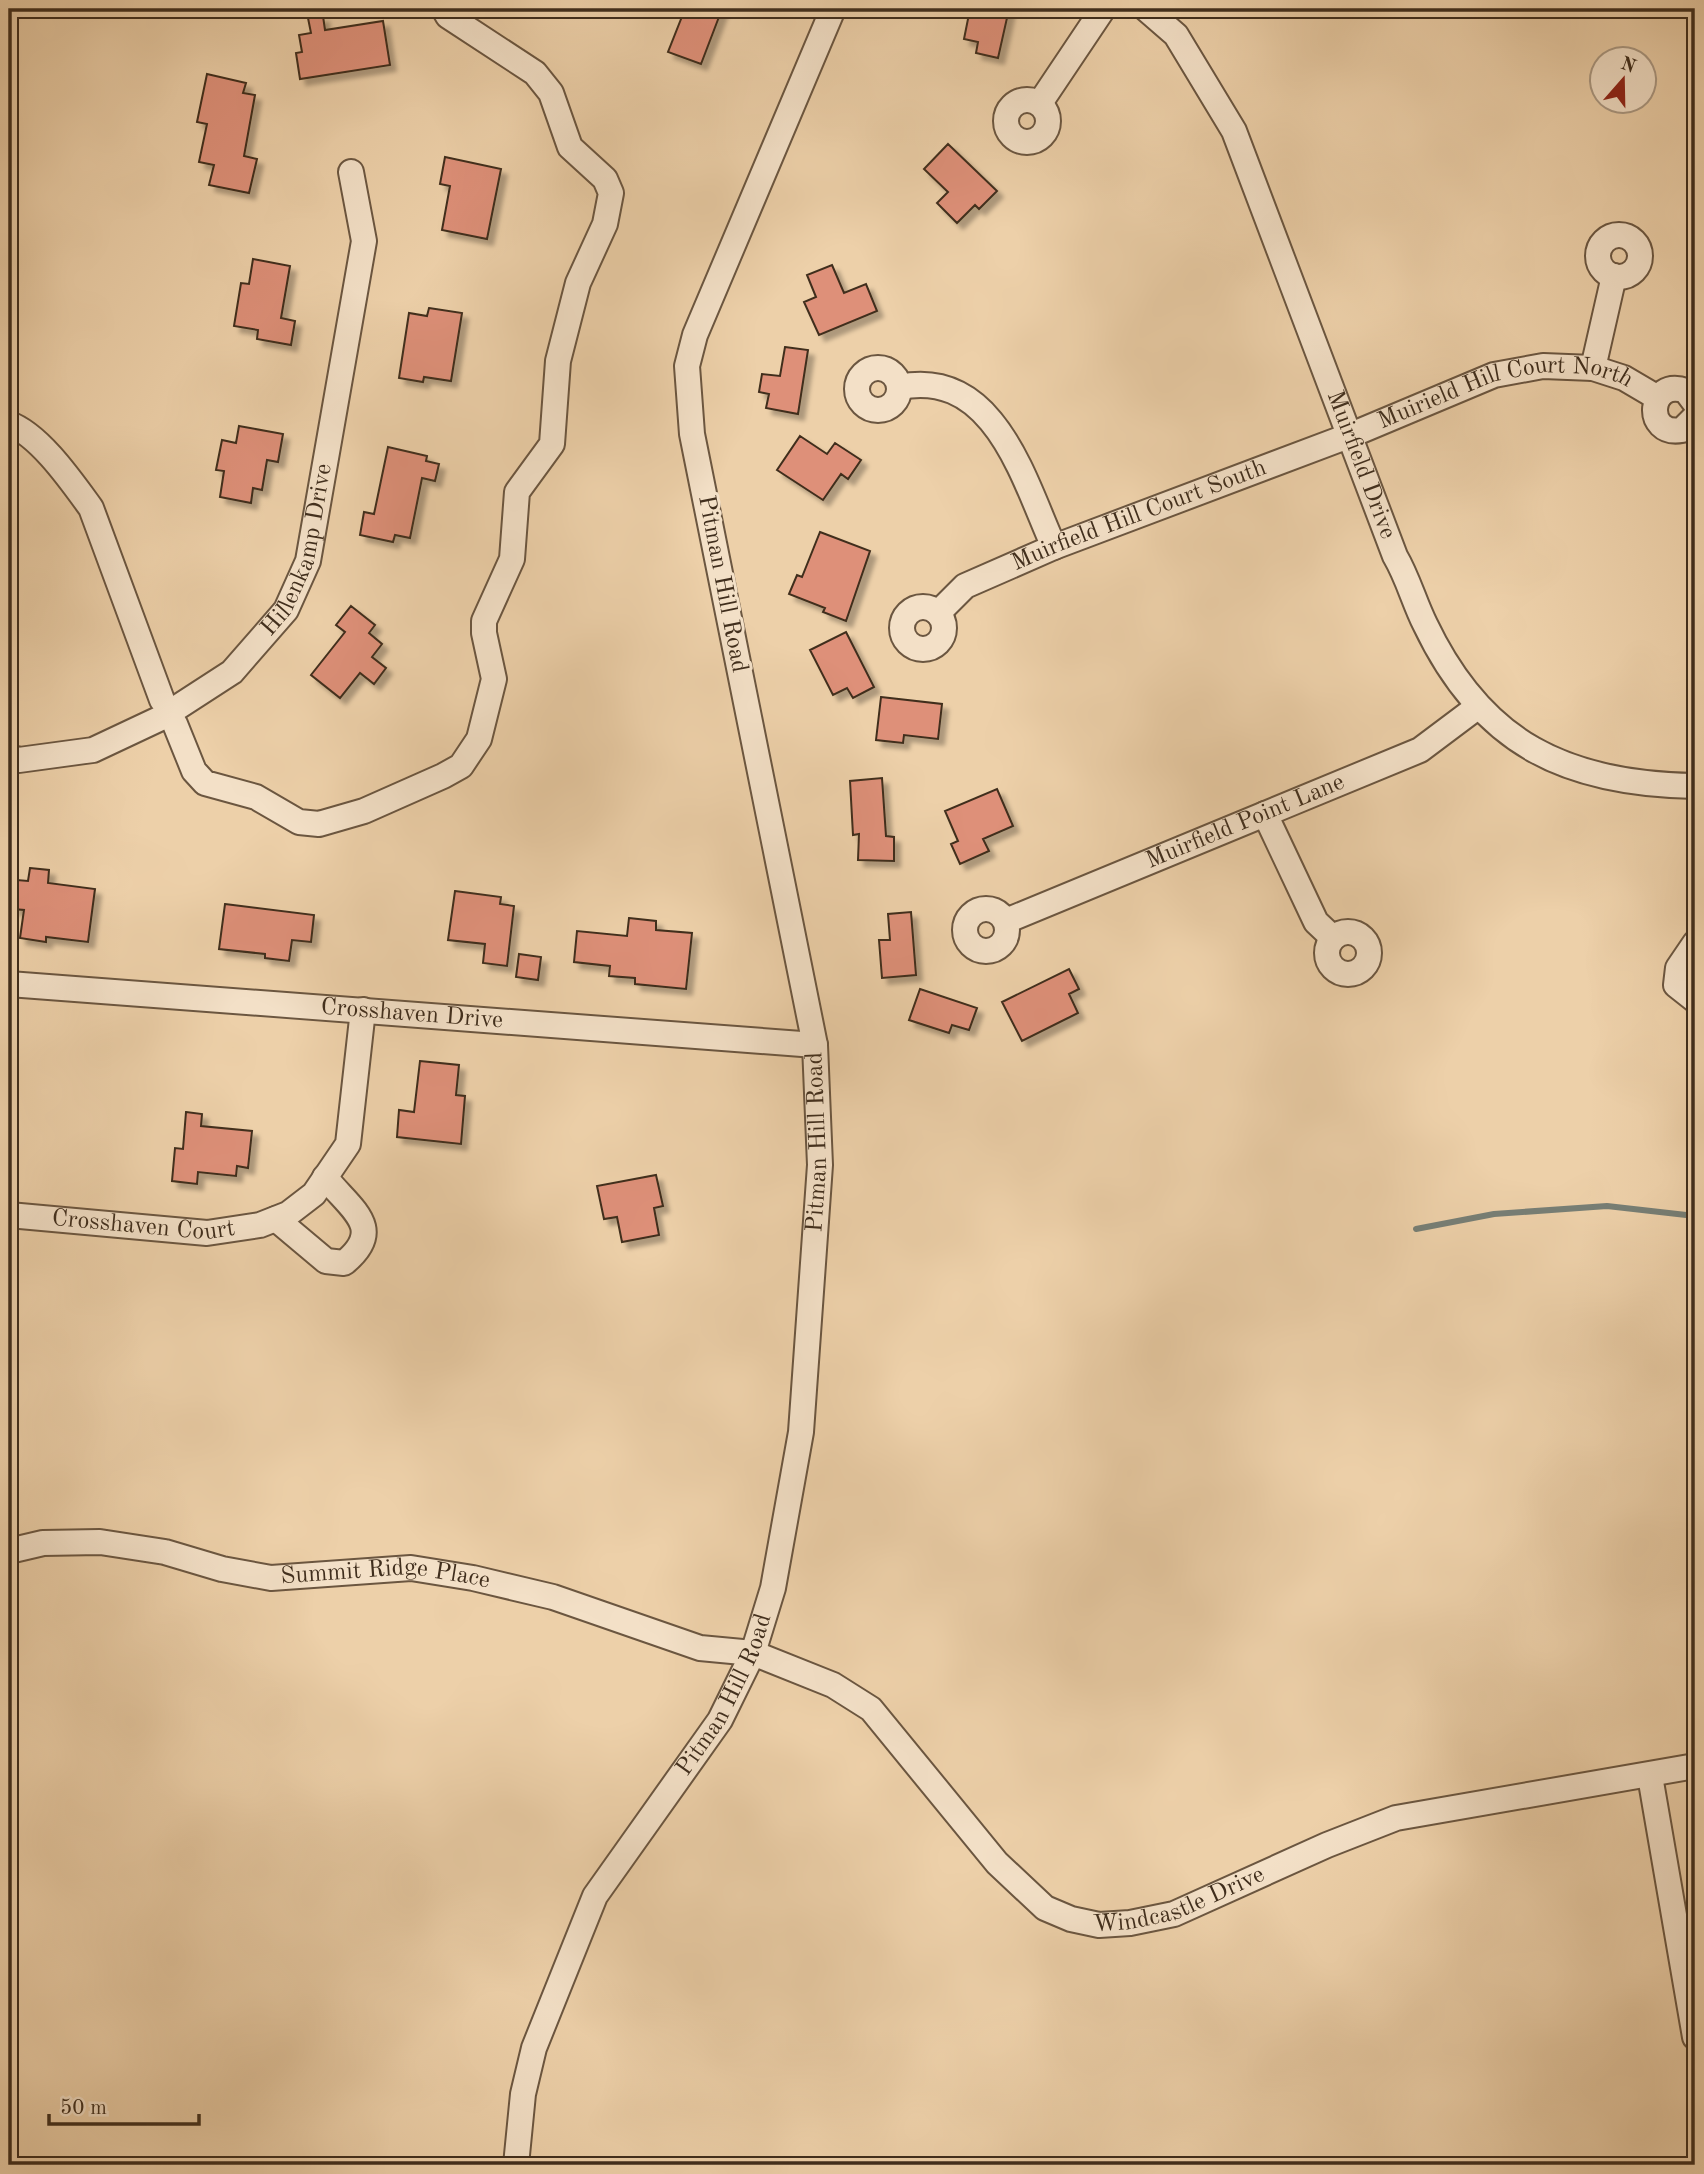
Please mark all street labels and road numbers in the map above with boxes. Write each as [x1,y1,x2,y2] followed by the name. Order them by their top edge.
[1375,353,1637,434] street label: Muirield Hill Court North
[1322,388,1399,542] street label: Muirfield Drive
[1008,456,1270,576] street label: Muirfield Hill Court South
[257,462,337,641] street label: Hillenkamp Drive
[693,493,751,675] street label: Pitman Hill Road
[1143,770,1348,874] street label: Muirfield Point Lane
[320,996,504,1033] street label: Crosshaven Drive
[803,1052,832,1233] street label: Pitman Hill Road
[51,1207,237,1245] street label: Crosshaven Court
[280,1556,492,1594] street label: Summit Ridge Place
[672,1611,776,1780] street label: Pitman Hill Road
[1092,1863,1268,1937] street label: Windcastle Drive

